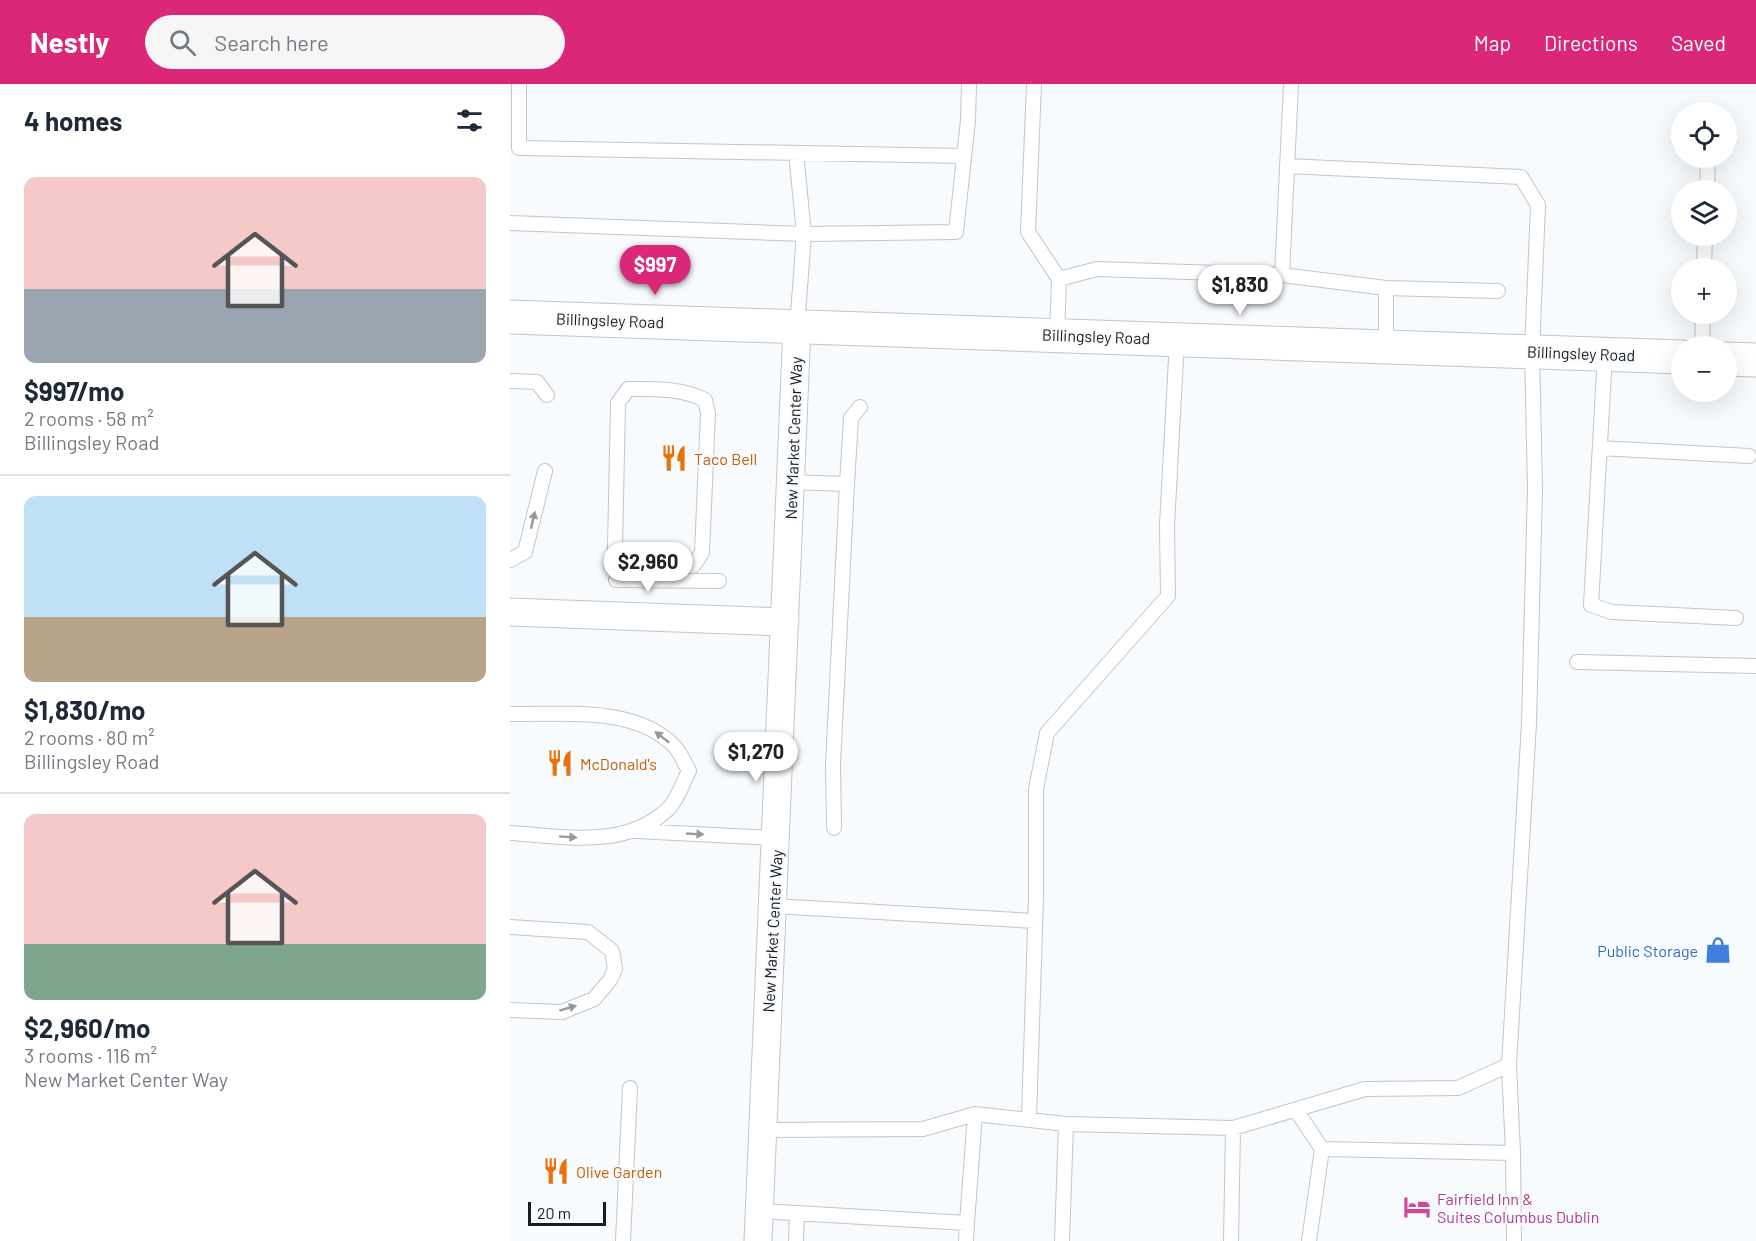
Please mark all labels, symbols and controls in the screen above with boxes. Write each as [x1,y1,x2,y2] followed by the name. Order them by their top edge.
[145,15,565,69] search box
[30,25,109,59] text: Nestly
[166,26,199,59] icon: search
[214,29,329,55] text: Search here
[1474,30,1511,55] text: Map
[1544,30,1638,55] text: Directions
[1671,30,1726,55] text: Saved
[1671,102,1737,402] map controls
[1671,102,1737,168] button: locate
[453,104,486,137] icon: filters
[24,105,122,136] text: 4 homes
[1671,180,1737,246] button: layers
[201,216,309,324] icon: home
[619,245,691,296] pin: $997
[634,252,676,276] text: $997
[1671,258,1737,324] button: +
[1191,265,1289,316] pin: $1,830
[1212,272,1268,296] text: $1,830
[556,309,664,331] street label: Billingsley Road
[1042,325,1150,347] street label: Billingsley Road
[1671,336,1737,402] button: −
[1527,342,1635,364] street label: Billingsley Road
[781,356,805,520] street label: New Market Center Way
[24,375,124,406] text: $997/mo
[24,406,154,430] text: 2 rooms · 58 m²
[24,430,159,454] text: Billingsley Road
[659,443,689,473] restaurant icon: Taco Bell
[694,449,757,468] place label: Taco Bell
[529,510,538,529] one-way arrow
[201,535,309,643] icon: home
[599,542,697,593] pin: $2,960
[618,549,678,573] text: $2,960
[24,694,146,725] text: $1,830/mo
[24,725,155,749] text: 2 rooms · 80 m²
[655,732,670,744] one-way arrow
[707,732,805,783] pin: $1,270
[728,739,784,763] text: $1,270
[545,748,575,778] restaurant icon: McDonald's
[24,749,159,773] text: Billingsley Road
[580,754,657,773] place label: McDonald's
[685,829,704,838] one-way arrow
[559,832,578,841] one-way arrow
[758,848,786,1013] street label: New Market Center Way
[201,853,309,961] icon: home
[1703,935,1733,965] shop icon: Public Storage
[1597,941,1698,960] place label: Public Storage
[559,1003,577,1013] one-way arrow
[24,1012,151,1043] text: $2,960/mo
[24,1043,157,1067] text: 3 rooms · 116 m²
[24,1067,228,1091] text: New Market Center Way
[541,1156,571,1186] restaurant icon: Olive Garden
[576,1162,662,1181] place label: Olive Garden
[1437,1189,1599,1226] place label: Fairfield Inn & Suites Columbus Dublin
[1402,1192,1432,1222] hotel icon: Fairfield Inn & Suites Columbus Dublin
[528,1199,606,1226] scale bar
[537,1203,571,1222] text: 20 m

